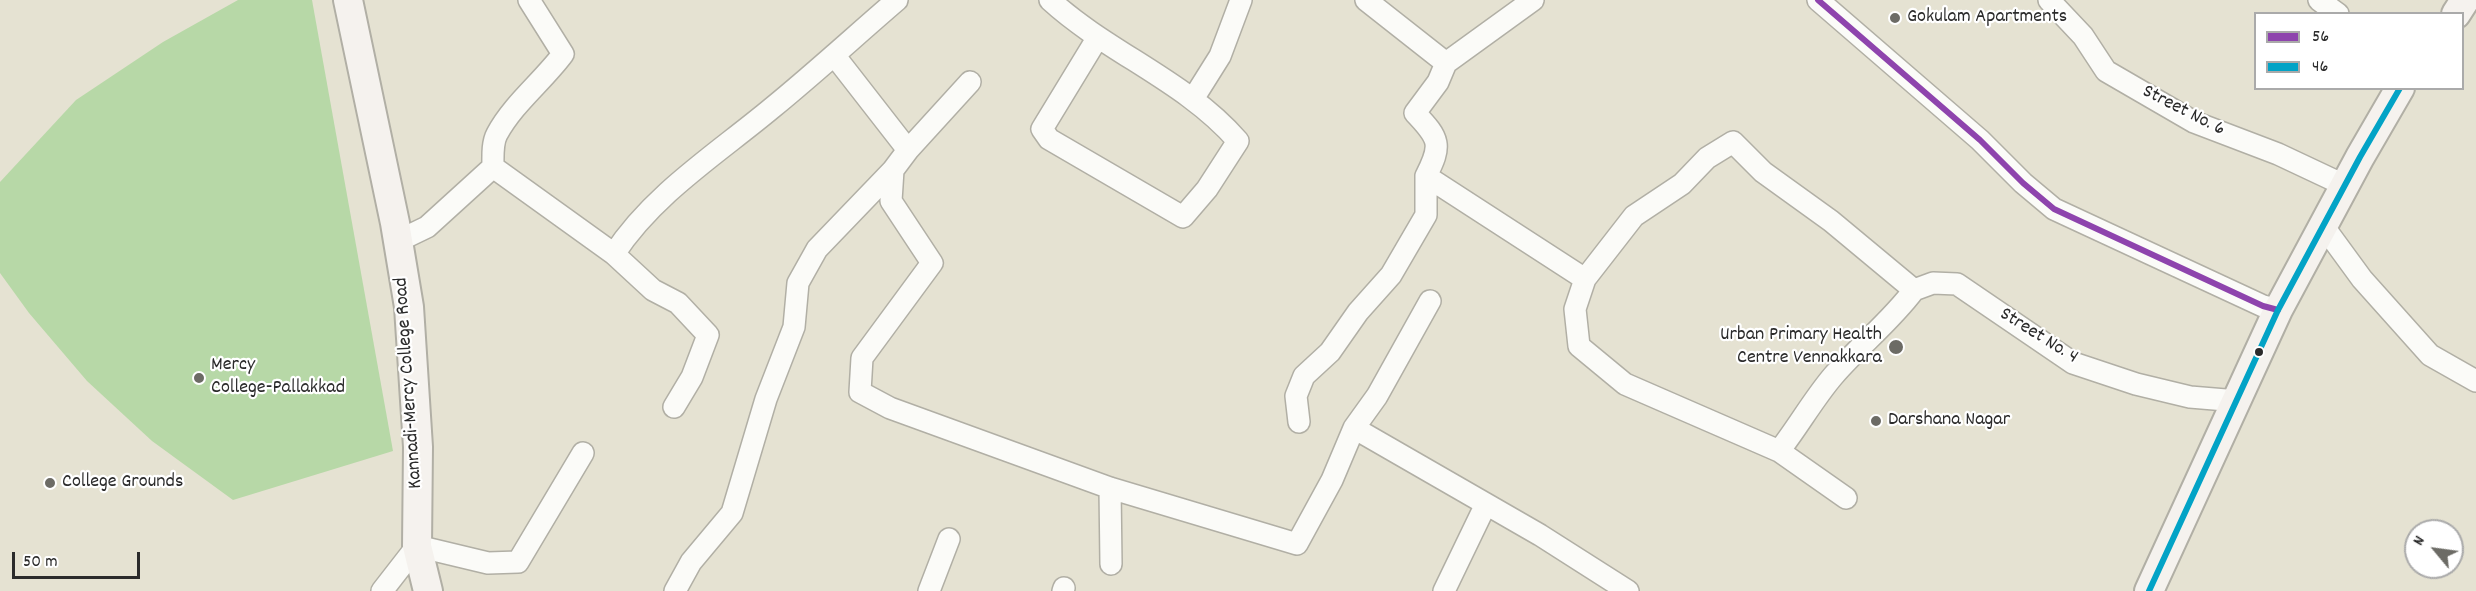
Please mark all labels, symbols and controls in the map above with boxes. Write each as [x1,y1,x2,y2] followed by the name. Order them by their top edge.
[1907,6,2067,30] place label: Gokulam Apartments
[1888,11,1902,25] marker: Gokulam Apartments
[2254,12,2464,90] legend
[2312,25,2329,50] text: 56
[2312,55,2328,80] text: 46
[2138,81,2228,143] street label: Street No. 6
[391,277,429,489] street label: Kannadi-Mercy College Road
[1994,303,2082,371] street label: Street No. 4
[1720,324,1882,371] place label: Urban Primary Health Centre Vennakkara
[1887,338,1905,356] marker: Urban Primary Health Centre Vennakkara
[2253,346,2265,358] unlabelled marker
[211,354,345,401] place label: Mercy College-Pallakkad
[192,371,206,385] marker: Mercy College-Pallakkad
[1888,409,2010,433] place label: Darshana Nagar
[1869,414,1883,428] marker: Darshana Nagar
[62,471,183,495] place label: College Grounds
[43,476,57,490] marker: College Grounds
[2404,519,2464,579] north arrow
[2408,532,2432,550] text: N
[15,540,142,578] scale bar
[23,550,58,575] text: 50 m

